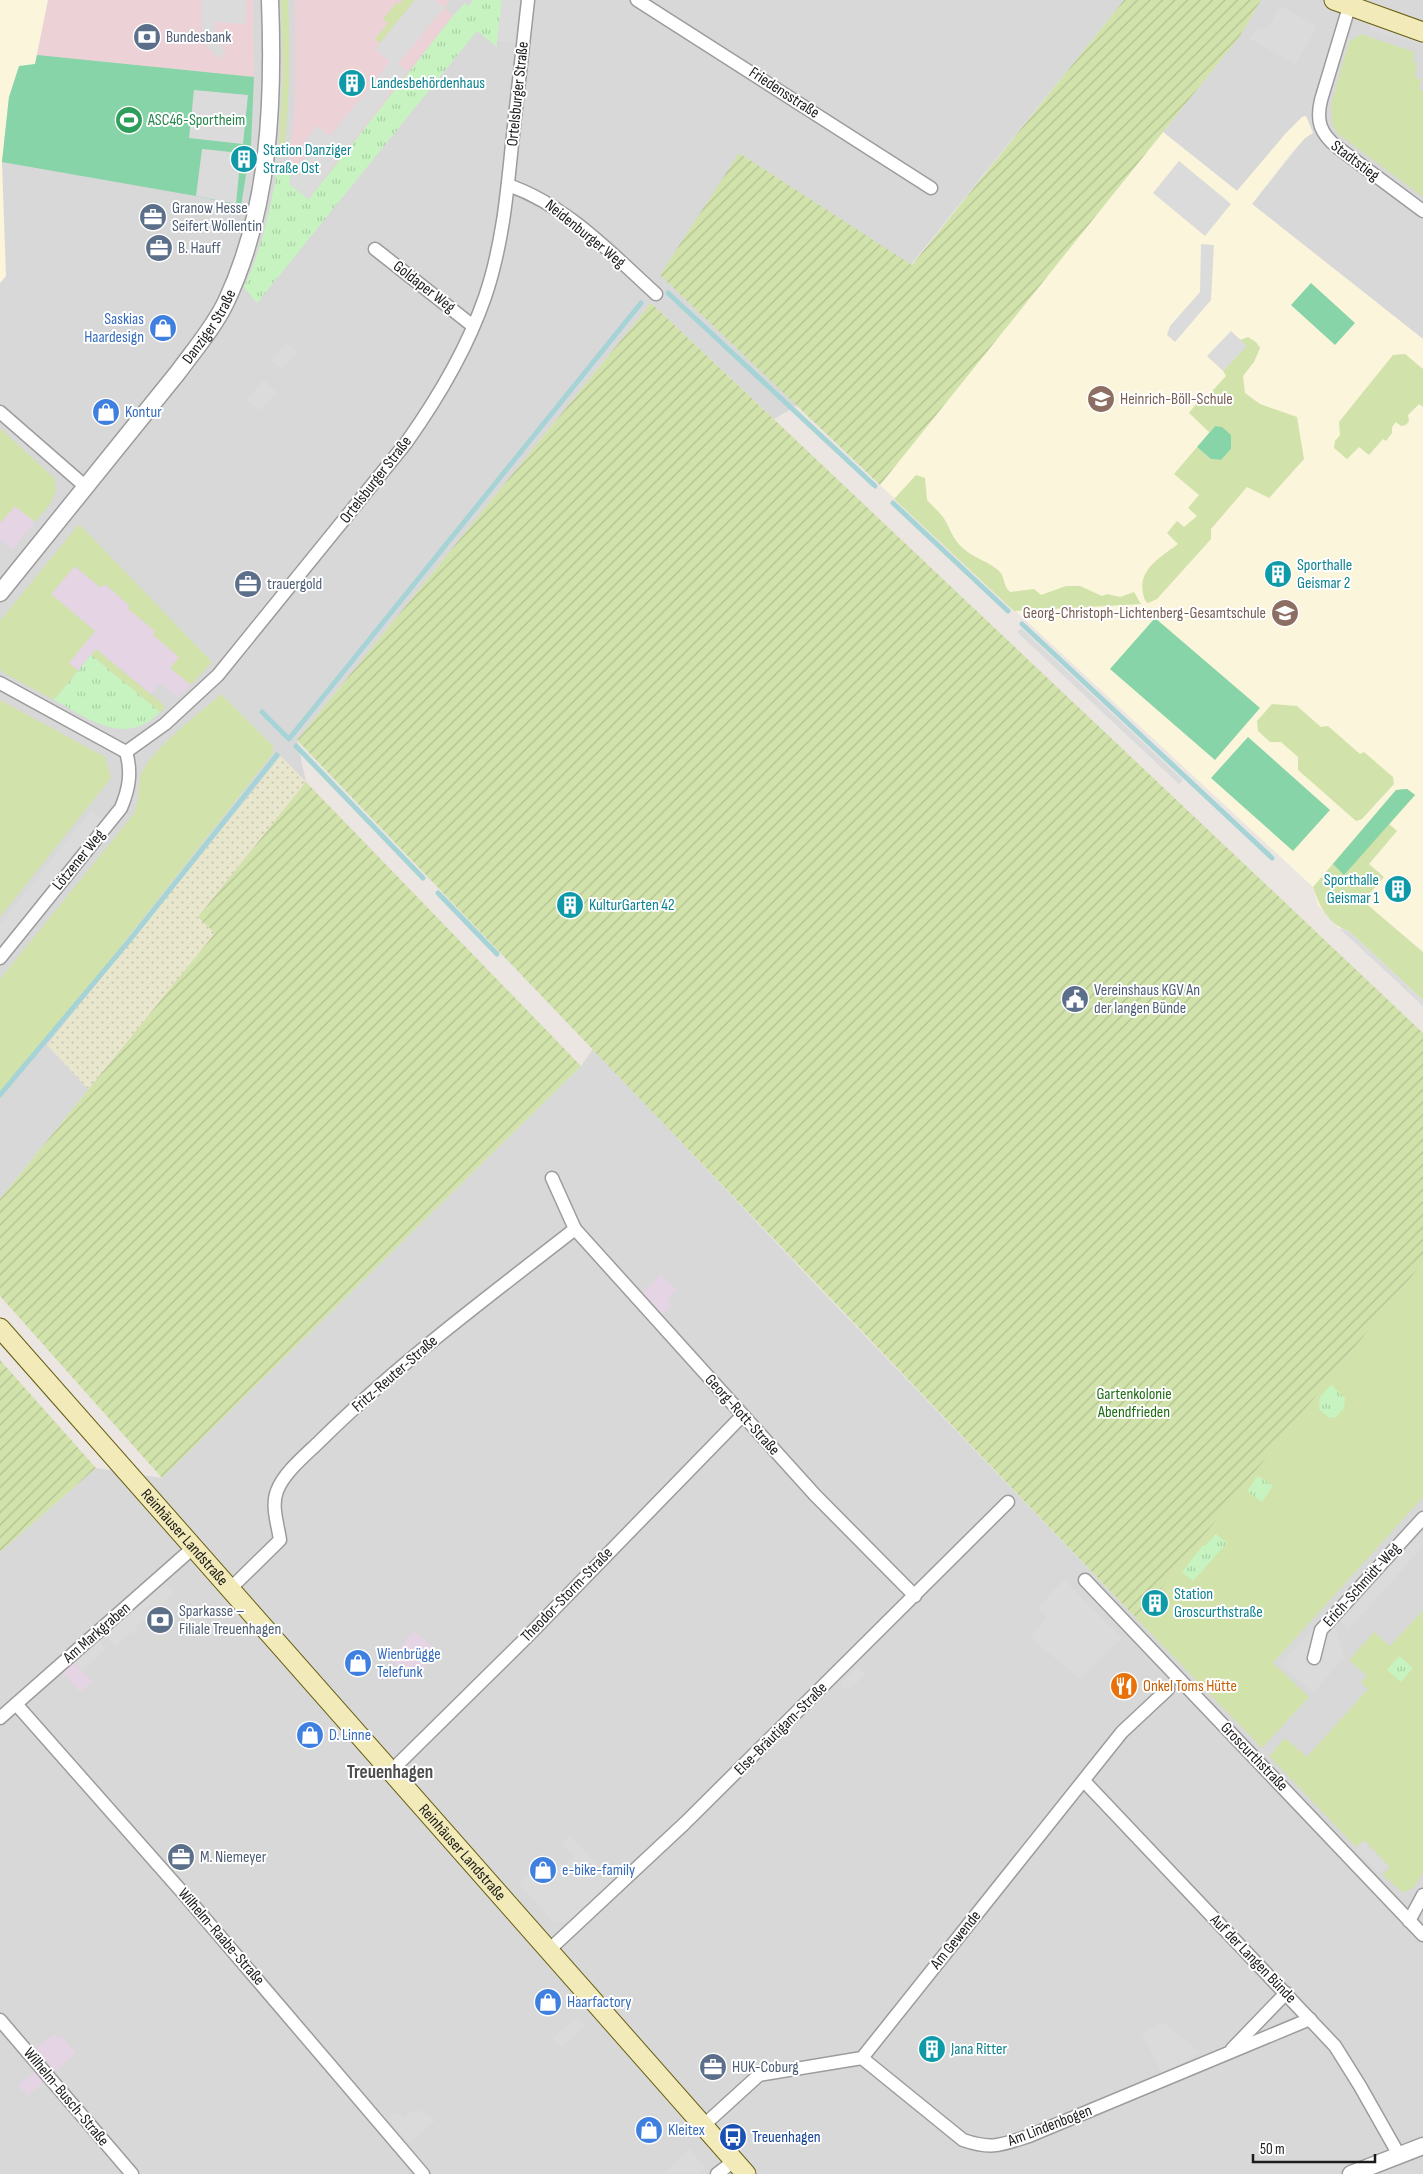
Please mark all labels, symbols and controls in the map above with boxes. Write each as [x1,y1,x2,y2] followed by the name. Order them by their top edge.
[132,22,162,52] bank icon: Bundesbank
[166,28,231,47] place label: Bundesbank
[503,41,533,147] street label: Ortelsburger Straße
[745,63,823,123] street label: Friedensstraße
[337,68,367,98] building icon: Landesbehördenhaus
[371,74,485,93] place label: Landesbehördenhaus
[114,105,144,135] sports icon: ASC46-Sportheim
[147,111,245,130] place label: ASC46-Sportheim
[1327,137,1383,185] street label: Stadtstieg
[263,141,352,178] place label: Station Danziger Straße Ost
[229,144,259,174] building icon: Station Danziger Straße Ost
[541,196,629,272] street label: Neidenburger Weg
[172,199,262,236] place label: Granow Hesse Seifert Wollentin
[138,202,168,232] office icon: Granow Hesse Seifert Wollentin
[144,233,174,263] office icon: B. Hauff
[178,239,221,258] place label: B. Hauff
[389,257,459,317] street label: Goldaper Weg
[178,287,240,368] street label: Danziger Straße
[84,310,144,347] place label: Saskias Haardesign
[148,313,178,343] shop icon: Saskias Haardesign
[1086,384,1116,414] school or university icon: Heinrich-Böll-Schule
[1120,390,1233,409] place label: Heinrich-Böll-Schule
[91,397,121,427] shop icon: Kontur
[125,403,162,422] place label: Kontur
[336,433,416,527] street label: Ortelsburger Straße
[1297,556,1352,593] place label: Sporthalle Geismar 2
[1263,559,1293,589] building icon: Sporthalle Geismar 2
[233,569,263,599] office icon: trauergold
[267,575,322,594] place label: trauergold
[1270,598,1300,628] school or university icon: Georg-Christoph-Lichtenberg-Gesamtschule
[1023,604,1266,623] place label: Georg-Christoph-Lichtenberg-Gesamtschule
[49,826,109,894] street label: Lötzener Weg
[1324,871,1379,908] place label: Sporthalle Geismar 1
[1383,874,1413,904] building icon: Sporthalle Geismar 1
[555,890,585,920] building icon: KulturGarten 42
[589,896,675,915] place label: KulturGarten 42
[1094,981,1200,1018] place label: Vereinshaus KGV An der langen Bünde
[1060,984,1090,1014] public building icon: Vereinshaus KGV An der langen Bünde
[348,1332,442,1416] street label: Fritz-Reuter-Straße
[701,1371,783,1459] street label: Georg-Rott-Straße
[1096,1385,1172,1422] park label: Gartenkolonie Abendfrieden
[137,1485,232,1589] street label: Reinhäuser Landstraße
[1319,1539,1405,1631] street label: Erich-Schmidt-Weg
[517,1544,617,1646] street label: Theodor-Storm-Straße
[1174,1585,1263,1622] place label: Station Groscurthstraße
[1140,1588,1170,1618] building icon: Station Groscurthstraße
[59,1599,134,1668] street label: Am Markgraben
[179,1602,281,1639] place label: Sparkasse – Filiale Treuenhagen
[145,1605,175,1635] bank icon: Sparkasse – Filiale Treuenhagen
[377,1645,441,1682] place label: Wienbrügge Telefunk
[343,1648,373,1678] shop icon: Wienbrügge Telefunk
[1109,1671,1139,1701] restaurant icon: Onkel Toms Hütte
[1143,1677,1237,1696] place label: Onkel Toms Hütte
[731,1679,831,1779] street label: Else-Bräutigam-Straße
[1216,1719,1292,1795] street label: Groscurthstraße
[295,1720,325,1750] shop icon: D. Linne
[329,1726,371,1745] place label: D. Linne
[347,1761,433,1784] district label: Treuenhagen
[415,1800,510,1905] street label: Reinhäuser Landstraße
[166,1842,196,1872] office icon: M. Niemeyer
[200,1848,267,1867] place label: M. Niemeyer
[528,1855,558,1885] shop icon: e-bike-family
[562,1861,635,1880] place label: e-bike-family
[174,1885,268,1989] street label: Wilhelm-Raabe-Straße
[926,1907,985,1974] street label: Am Gewende
[1205,1910,1300,2007] street label: Auf der Langen Bünde
[533,1987,563,2017] shop icon: Haarfactory
[567,1993,631,2012] place label: Haarfactory
[917,2034,947,2064] building icon: Jana Ritter
[950,2040,1007,2059] place label: Jana Ritter
[19,2044,113,2150] street label: Wilhelm-Busch-Straße
[698,2052,728,2082] office icon: HUK-Coburg
[732,2058,799,2077] place label: HUK-Coburg
[1004,2101,1095,2151] street label: Am Lindenbogen
[634,2115,664,2145] shop icon: Kleitex
[668,2121,705,2140] place label: Kleitex
[718,2122,748,2152] bus stop icon: Treuenhagen
[752,2128,821,2147] place label: Treuenhagen
[1253,2132,1376,2164] scale bar
[1260,2140,1285,2159] text: 50 m

